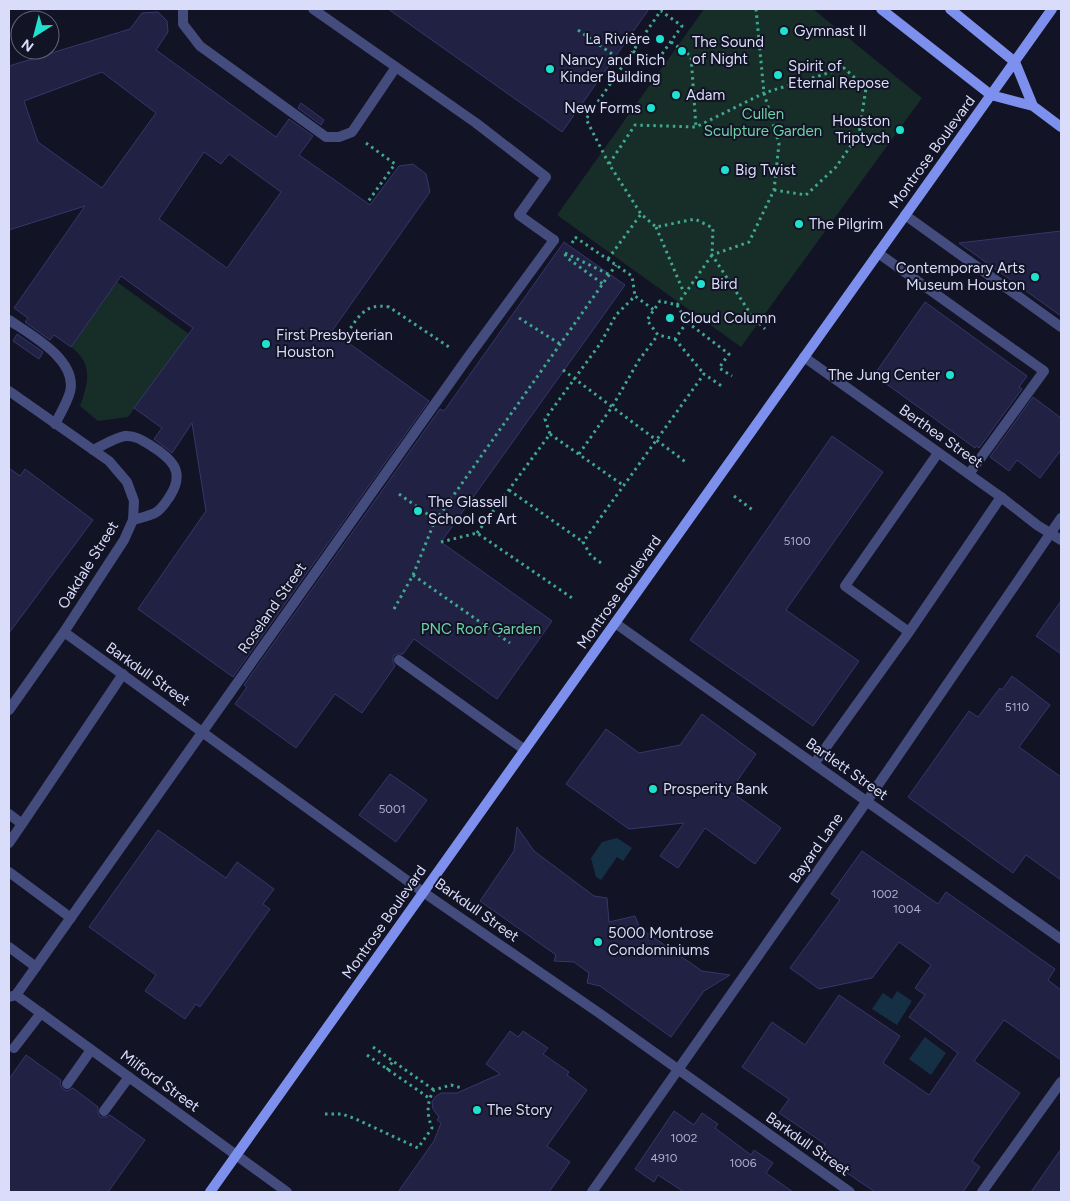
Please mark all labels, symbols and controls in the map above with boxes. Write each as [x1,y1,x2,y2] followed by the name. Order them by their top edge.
[10,10,60,60] north arrow
[794,22,867,40] place label: Gymnast II
[778,25,790,37] marker: Gymnast II
[585,30,650,48] place label: La Rivière
[654,33,666,45] marker: La Rivière
[692,33,764,68] place label: The Sound of Night
[18,35,37,55] text: N
[676,45,688,57] marker: The Sound of Night
[560,51,665,86] place label: Nancy and Rich Kinder Building
[788,57,889,92] place label: Spirit of Eternal Repose
[544,63,556,75] marker: Nancy and Rich Kinder Building
[772,69,784,81] marker: Spirit of Eternal Repose
[686,86,725,104] place label: Adam
[670,89,682,101] marker: Adam
[885,92,979,212] street label: Montrose Boulevard
[564,99,641,117] place label: New Forms
[645,102,657,114] marker: New Forms
[704,105,822,140] park label: Cullen Sculpture Garden
[832,112,890,147] place label: Houston Triptych
[894,124,906,136] marker: Houston Triptych
[735,161,796,179] place label: Big Twist
[719,164,731,176] marker: Big Twist
[809,215,883,233] place label: The Pilgrim
[793,218,805,230] marker: The Pilgrim
[896,259,1025,294] place label: Contemporary Arts Museum Houston
[1029,271,1041,283] marker: Contemporary Arts Museum Houston
[711,275,738,293] place label: Bird
[695,278,707,290] marker: Bird
[680,309,776,327] place label: Cloud Column
[664,312,676,324] marker: Cloud Column
[276,326,393,361] place label: First Presbyterian Houston
[260,338,272,350] marker: First Presbyterian Houston
[828,366,940,384] place label: The Jung Center
[944,369,956,381] marker: The Jung Center
[896,401,987,472] street label: Berthea Street
[428,493,517,528] place label: The Glassell School of Art
[412,505,424,517] marker: The Glassell School of Art
[54,518,122,612] street label: Oakdale Street
[573,532,665,652] street label: Montrose Boulevard
[783,534,811,548] house number: 5100
[234,559,310,657] street label: Roseland Street
[421,620,541,638] park label: PNC Roof Garden
[103,638,194,710] street label: Barkdull Street
[1005,700,1030,714] house number: 5110
[802,734,892,804] street label: Bartlett Street
[663,780,768,798] place label: Prosperity Bank
[647,783,659,795] marker: Prosperity Bank
[378,802,406,816] house number: 5001
[785,809,847,887] street label: Bayard Lane
[338,862,430,982] street label: Montrose Boulevard
[432,874,523,946] street label: Barkdull Street
[871,887,899,901] house number: 1002
[893,902,921,916] house number: 1004
[608,924,714,959] place label: 5000 Montrose Condominiums
[592,936,604,948] marker: 5000 Montrose Condominiums
[117,1046,203,1116] street label: Milford Street
[487,1101,552,1119] place label: The Story
[471,1104,483,1116] marker: The Story
[763,1108,854,1180] street label: Barkdull Street
[670,1131,698,1145] house number: 1002
[651,1151,678,1165] house number: 4910
[729,1156,757,1170] house number: 1006

